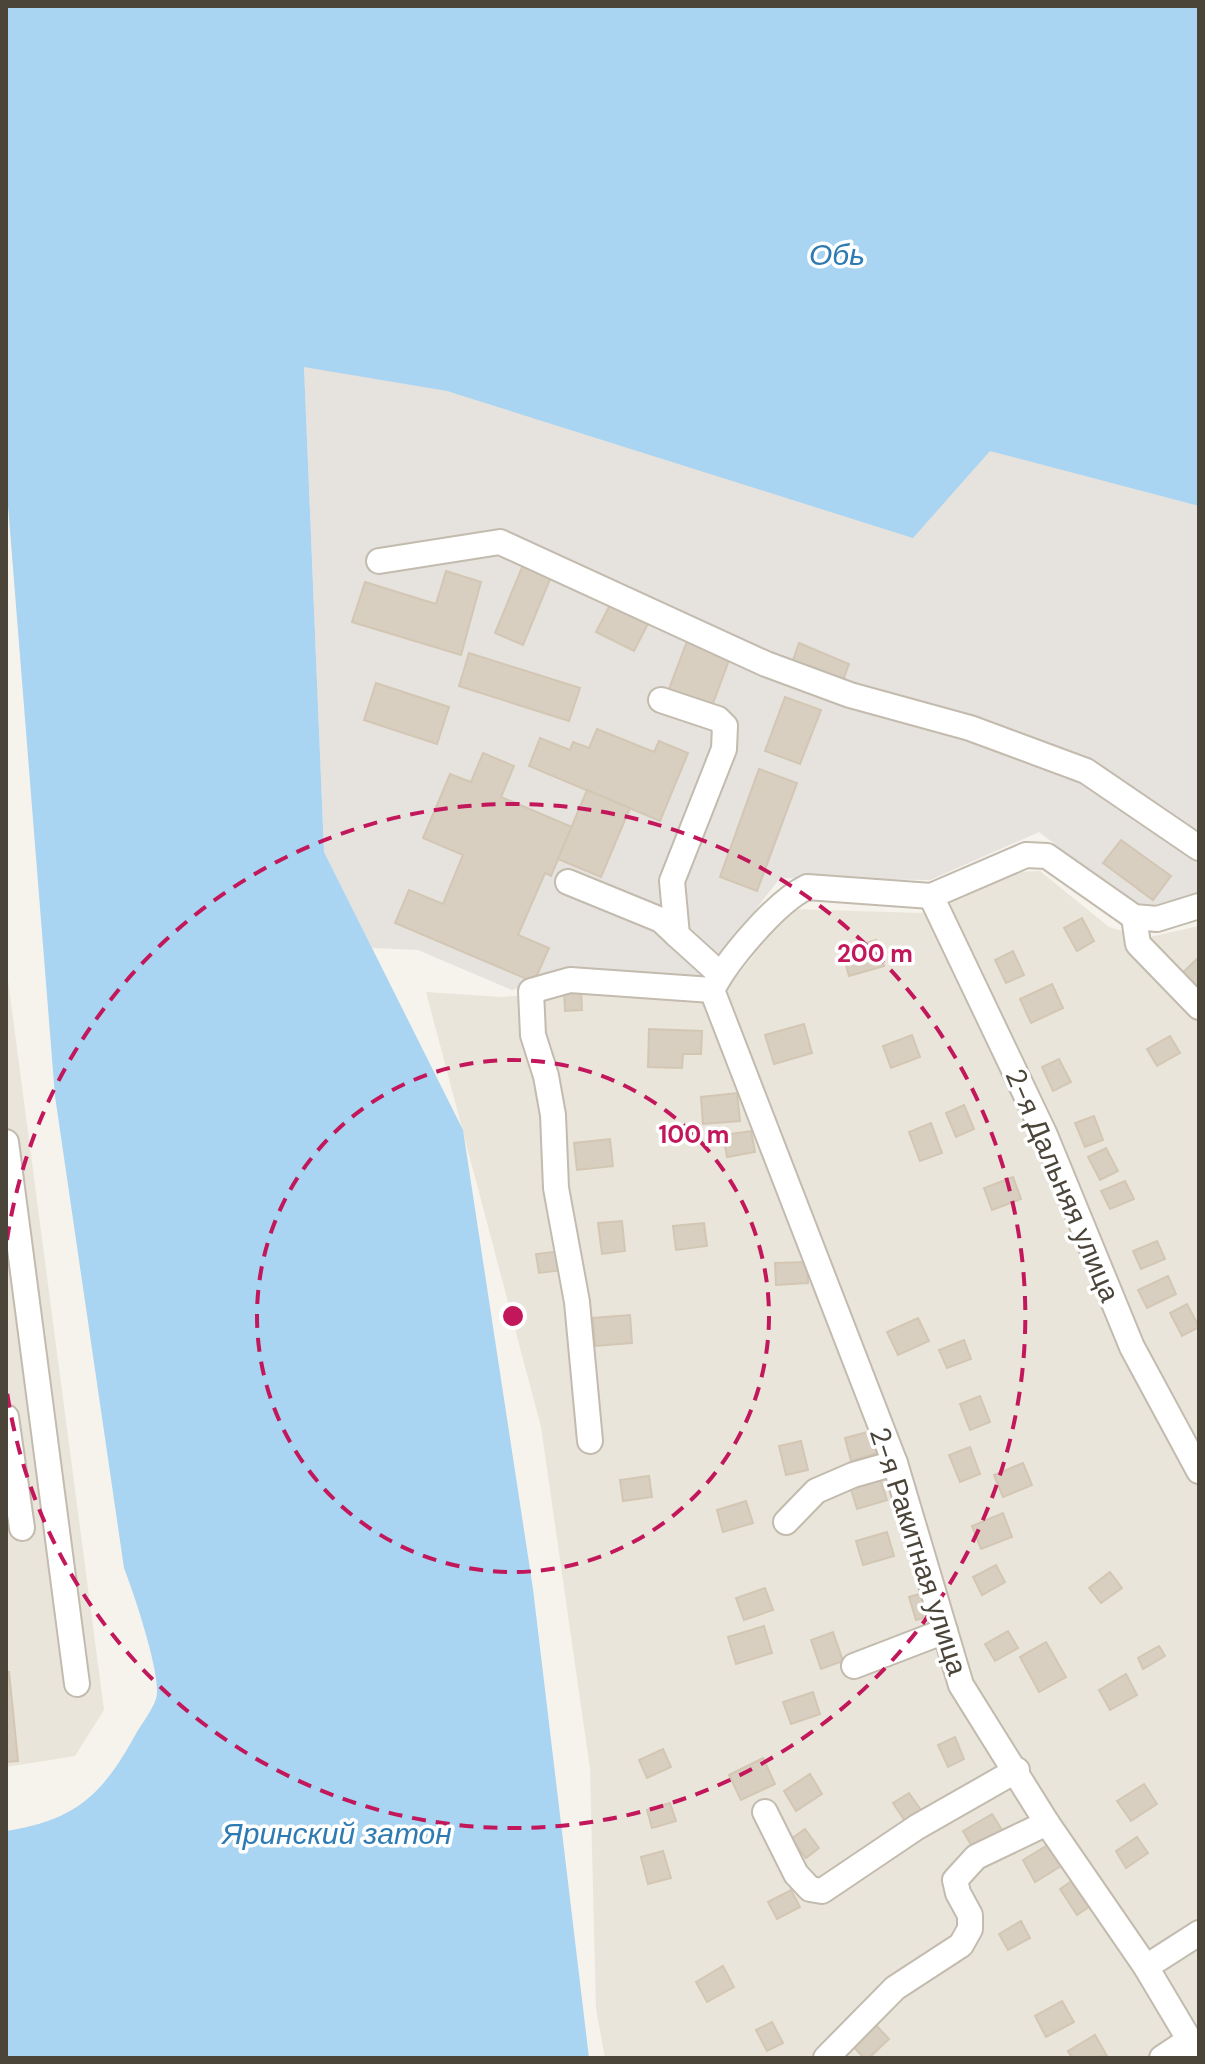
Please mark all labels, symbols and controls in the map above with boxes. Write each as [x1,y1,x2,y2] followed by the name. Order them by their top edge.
[809,235,865,274] water label: Обь
[837,938,913,969] text: 200 m
[997,1063,1128,1308] street label: 2-я Дальняя улица
[659,1119,729,1150] text: 100 m
[499,1302,527,1330] centre of rings
[861,1422,976,1680] street label: 2-я Ракитная улица
[220,1814,452,1853] water label: Яринский затон

